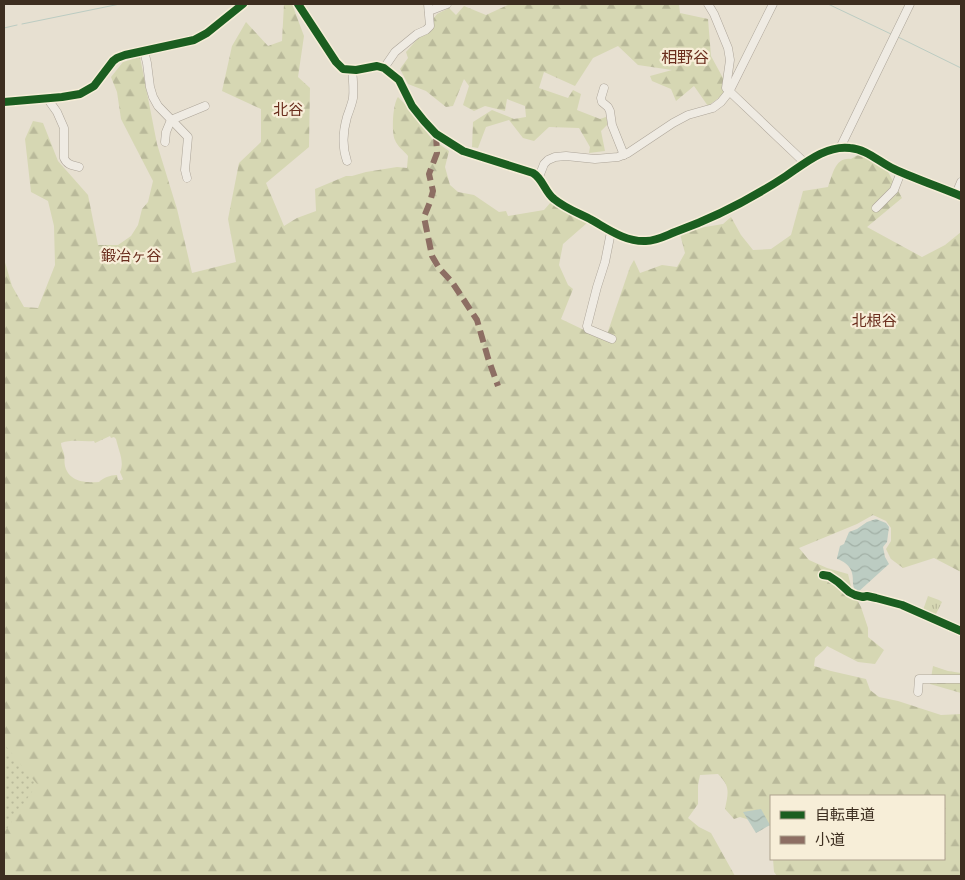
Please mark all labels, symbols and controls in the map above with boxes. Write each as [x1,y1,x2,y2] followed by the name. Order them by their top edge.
[661,46,709,67] district label: 相野谷
[273,99,303,119] district label: 北谷
[101,245,161,265] district label: 鍛冶ヶ谷
[851,310,897,330] district label: 北根谷
[770,795,945,860] legend
[815,804,875,824] text: 自転車道
[815,829,845,849] text: 小道

